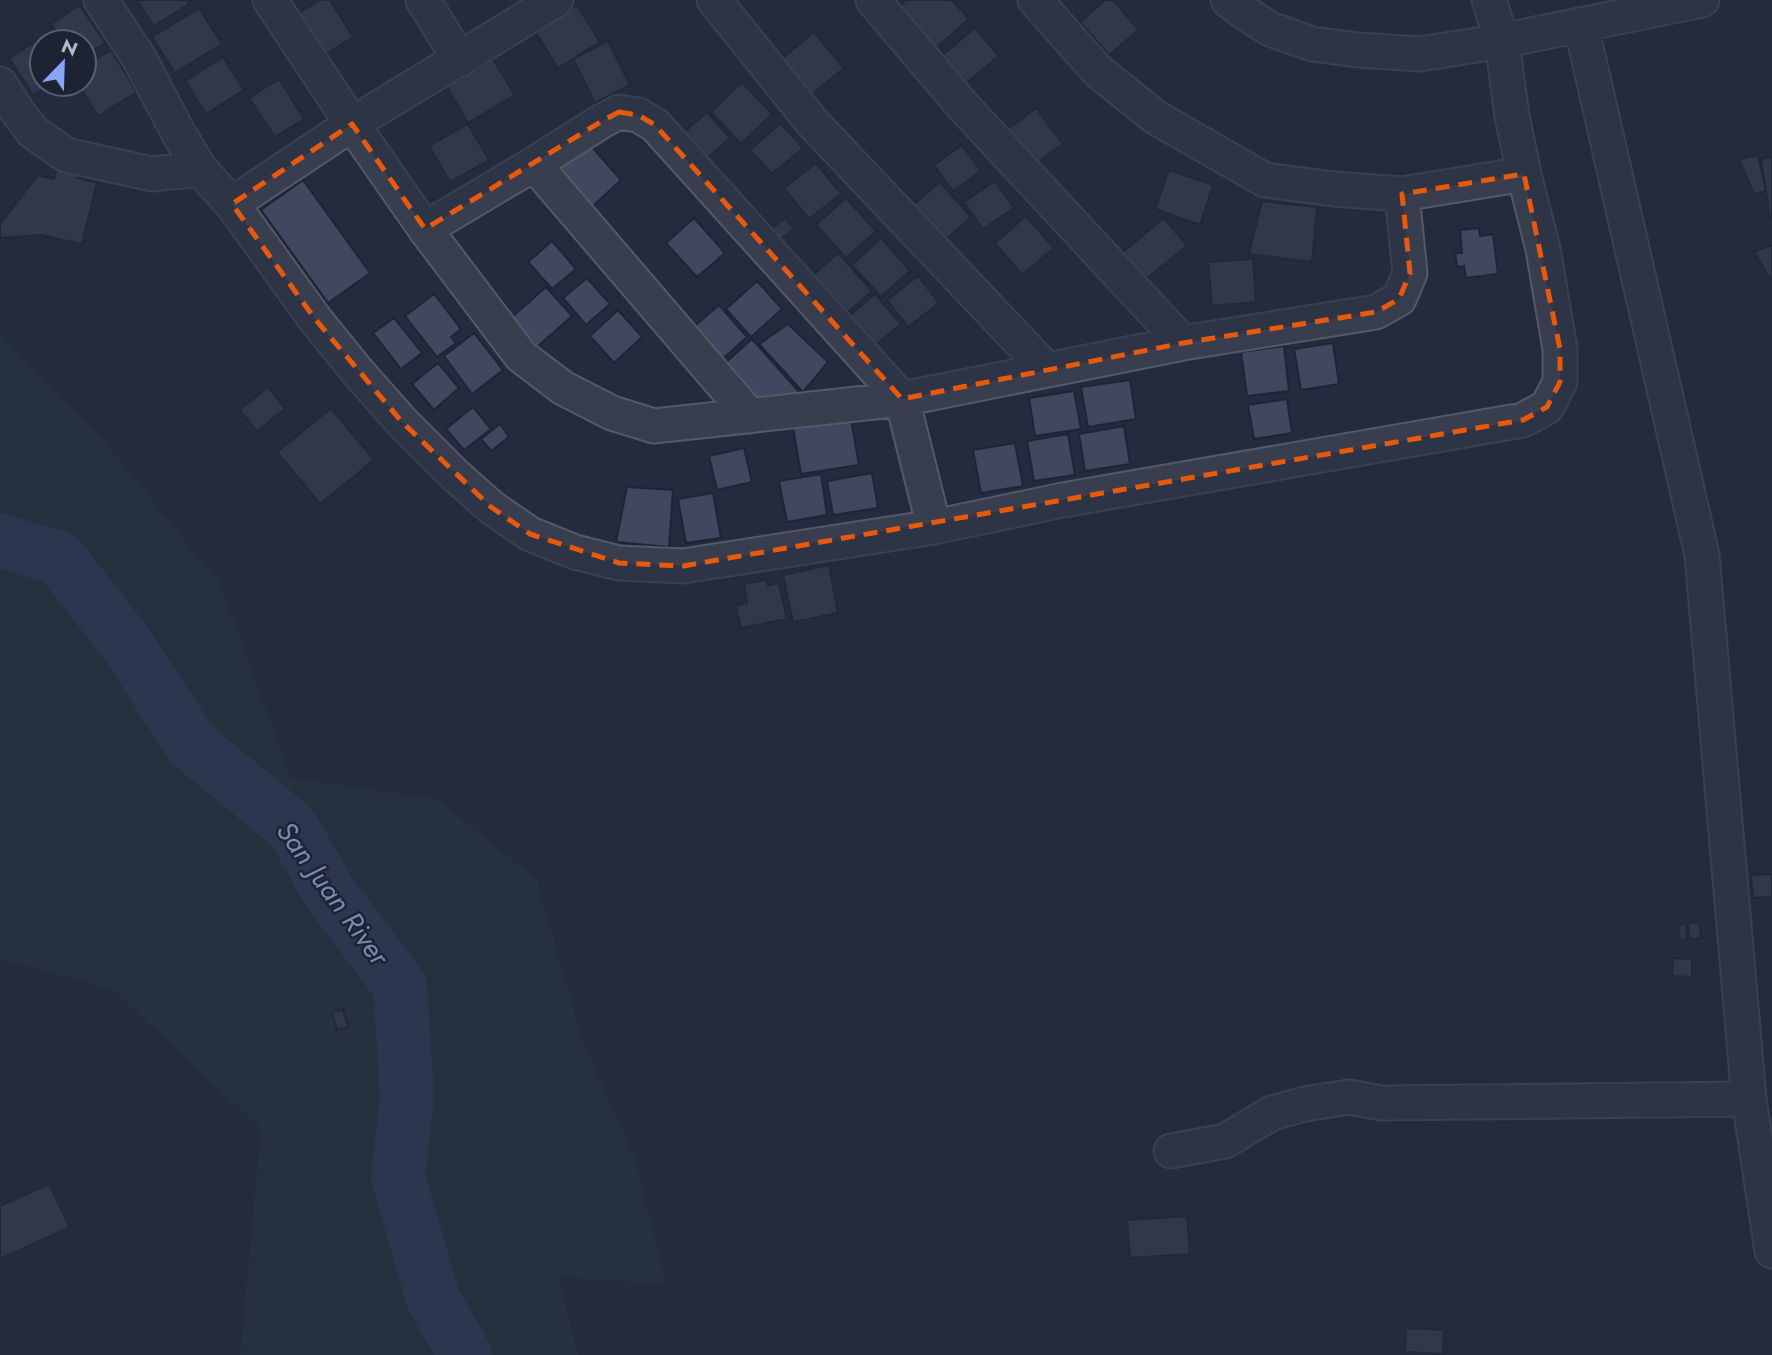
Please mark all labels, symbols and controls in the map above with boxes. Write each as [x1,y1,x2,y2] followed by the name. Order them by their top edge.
[28,28,98,98] north arrow
[57,32,82,63] text: N
[266,813,400,975] water label: San Juan River

